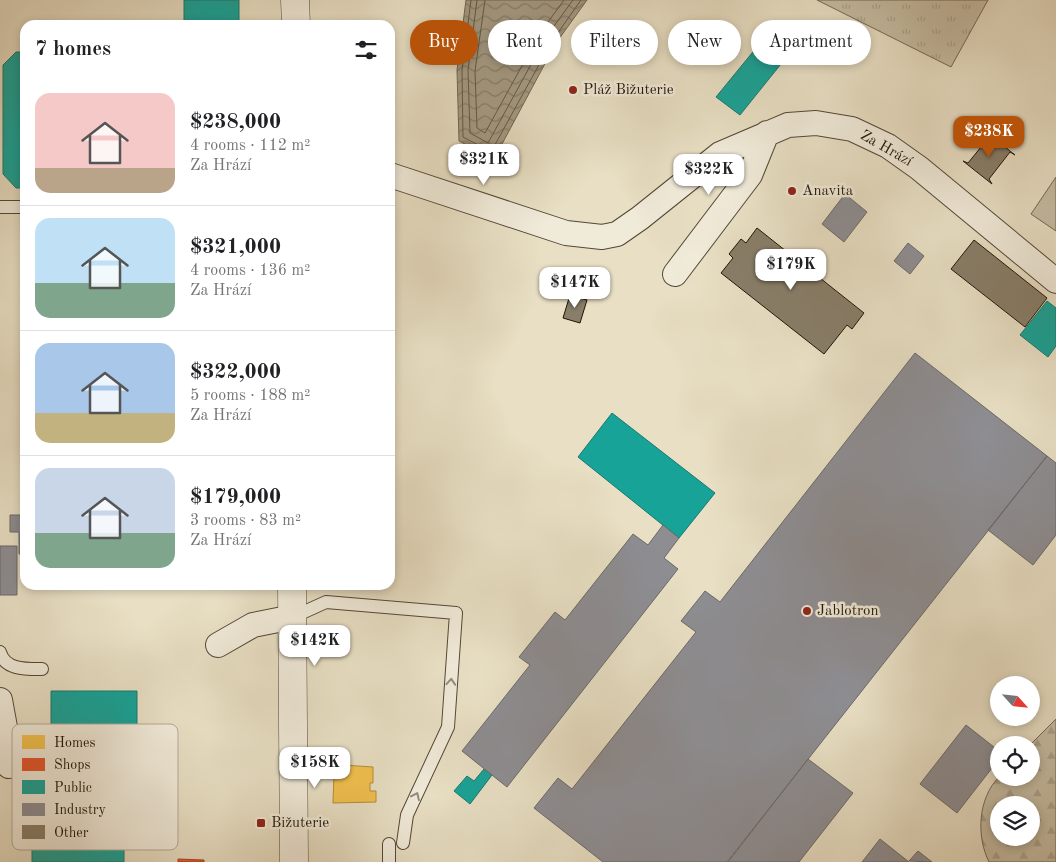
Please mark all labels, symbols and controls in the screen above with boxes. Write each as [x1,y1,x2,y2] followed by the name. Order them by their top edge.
[410,20,478,65] chip: Buy
[488,20,561,65] chip: Rent
[571,20,658,65] chip: Filters
[668,20,741,65] chip: New
[751,20,871,65] chip: Apartment
[352,36,380,64] icon: filters
[35,39,111,60] text: 7 homes
[583,83,674,98] place label: Pláž Bižuterie
[567,84,579,96] marker: Pláž Bižuterie
[190,112,281,133] text: $238,000
[75,113,135,173] icon: home
[954,116,1024,158] pin: $238K
[964,124,1014,140] text: $238K
[857,128,915,170] street label: Za Hrází
[190,138,310,154] text: 4 rooms · 112 m²
[449,144,519,186] pin: $321K
[459,152,509,168] text: $321K
[674,154,744,196] pin: $322K
[190,158,251,174] text: Za Hrází
[684,162,734,178] text: $322K
[802,184,854,199] place label: Anavita
[786,185,798,197] marker: Anavita
[190,237,281,258] text: $321,000
[75,238,135,298] icon: home
[756,248,826,291] pin: $179K
[766,257,816,273] text: $179K
[190,263,310,279] text: 4 rooms · 136 m²
[540,266,610,309] pin: $147K
[550,275,600,291] text: $147K
[190,283,251,299] text: Za Hrází
[190,362,281,383] text: $322,000
[75,363,135,423] icon: home
[190,388,310,404] text: 5 rooms · 188 m²
[190,408,251,424] text: Za Hrází
[190,487,281,508] text: $179,000
[75,488,135,548] icon: home
[190,513,301,529] text: 3 rooms · 83 m²
[190,533,251,549] text: Za Hrází
[817,604,879,619] place label: Jablotron
[801,605,813,617] marker: Jablotron
[280,624,350,667] pin: $142K
[290,633,340,649] text: $142K
[990,676,1040,726] north arrow
[990,676,1040,846] map controls
[445,677,456,685] one-way arrow
[12,724,178,850] legend
[54,736,96,750] text: Homes
[990,736,1040,786] button: locate
[280,746,350,789] pin: $158K
[290,755,340,771] text: $158K
[54,758,91,772] text: Shops
[54,781,92,795] text: Public
[410,792,420,801] one-way arrow
[990,796,1040,846] button: layers
[54,803,107,817] text: Industry
[271,816,329,831] place label: Bižuterie
[255,817,267,829] marker: Bižuterie
[54,826,89,840] text: Other

